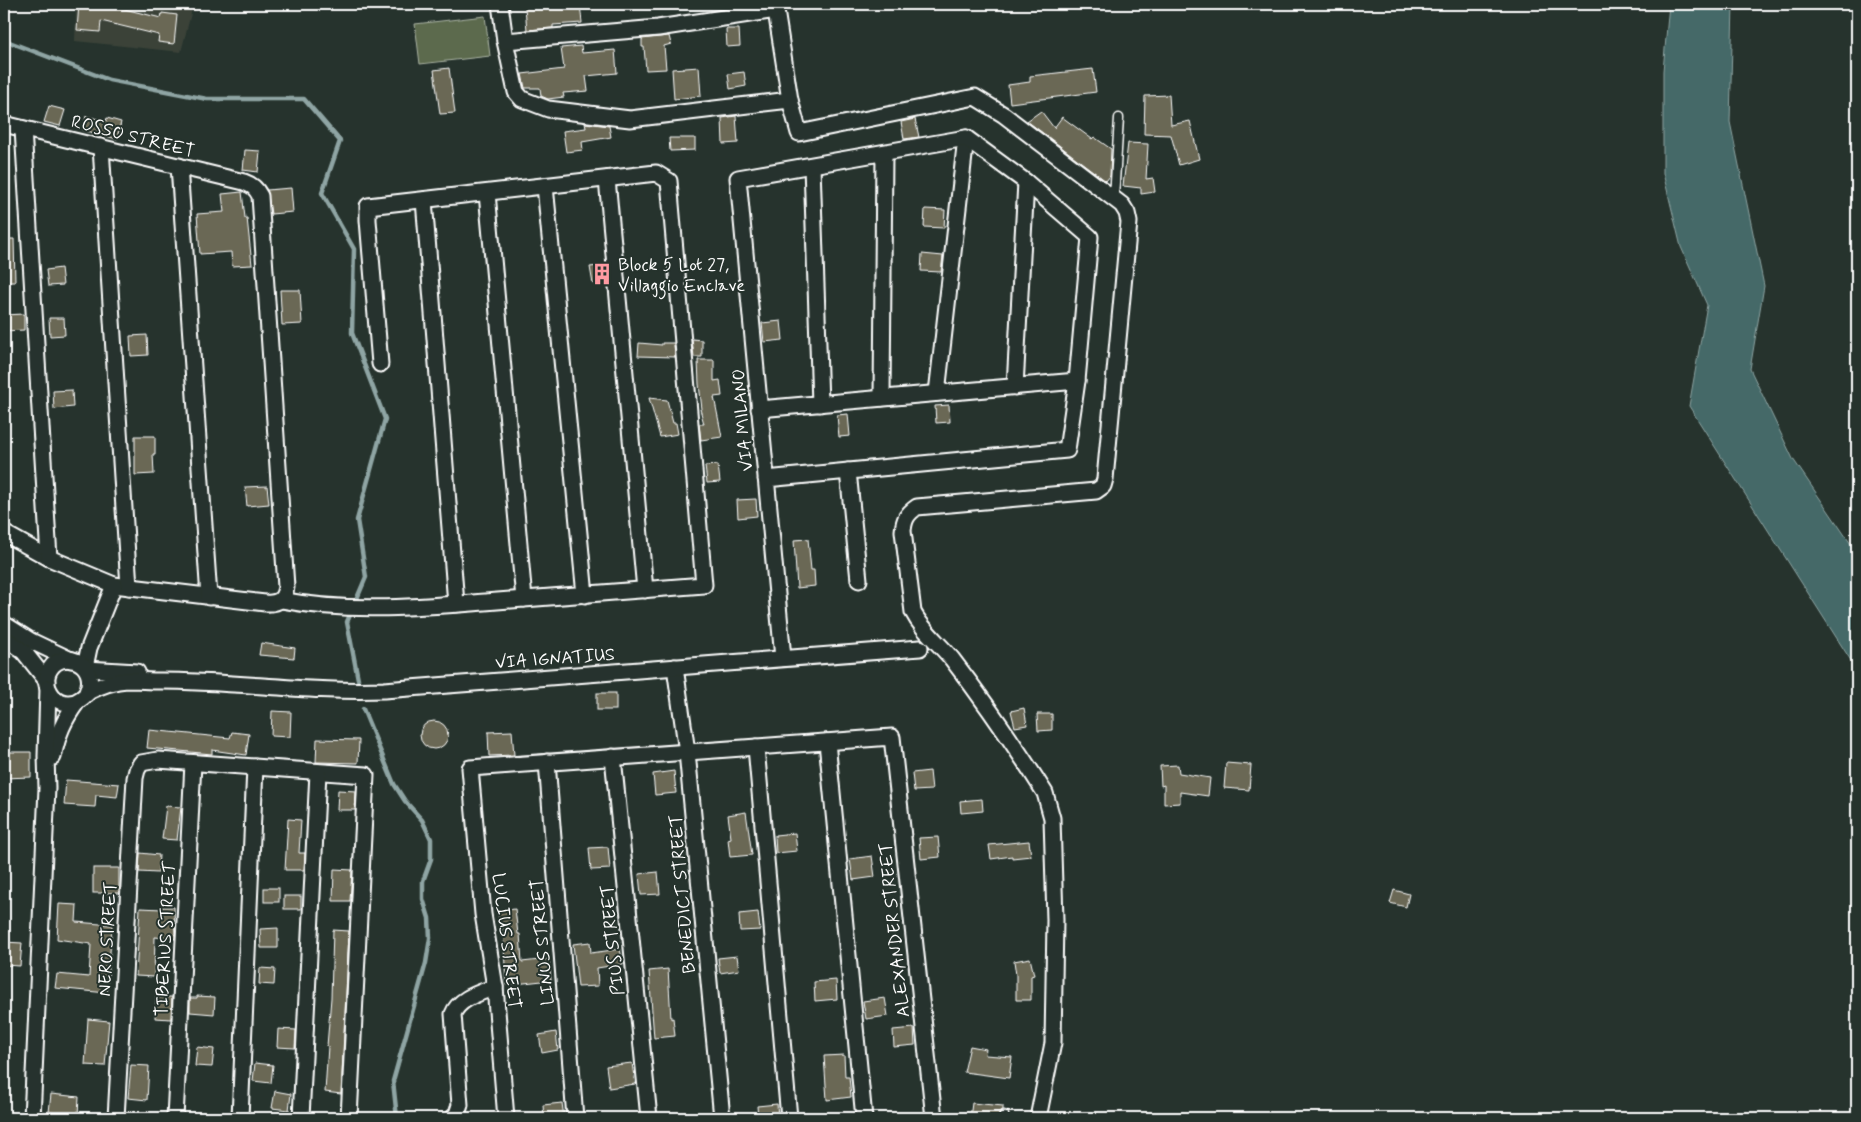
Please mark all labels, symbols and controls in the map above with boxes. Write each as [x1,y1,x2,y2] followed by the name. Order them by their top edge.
[69,110,197,164] street label: ROSSO STREET
[618,253,745,300] place label: Block 5 Lot 27, Villaggio Enclave
[589,261,615,287] building icon: Block 5 Lot 27, Villaggio Enclave
[727,368,759,472] street label: VIA MILANO
[494,643,616,675] street label: VIA IGNATIUS
[664,813,702,974] street label: BENEDICT STREET
[874,841,916,1019] street label: ALEXANDER STREET
[150,860,182,1017] street label: TIBERIUS STREET
[486,872,526,1011] street label: LUCIUS STREET
[525,877,560,1006] street label: LINUS STREET
[93,881,123,997] street label: NERO STREET
[595,883,631,997] street label: PIUS STREET

